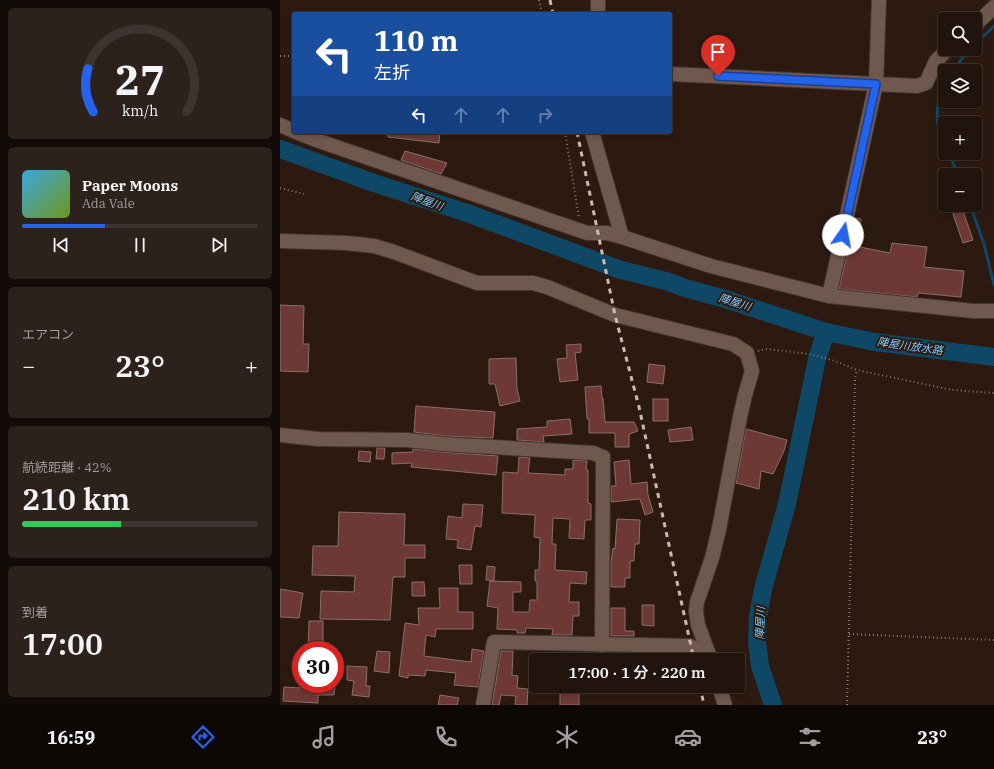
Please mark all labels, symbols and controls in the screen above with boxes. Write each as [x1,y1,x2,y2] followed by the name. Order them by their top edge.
[938,12,982,212] map controls
[938,12,982,56] button: search
[374,22,458,59] text: 110 m
[308,28,360,80] icon: left
[701,35,735,76] pin
[707,41,729,63] icon: arrive
[115,52,165,106] text: 27
[374,61,410,84] text: 左折
[938,64,982,108] button: layers
[122,100,158,119] text: km/h
[408,104,430,126] icon: left
[450,104,472,126] icon: ahead
[492,104,514,126] icon: ahead
[534,104,556,126] icon: right
[938,116,982,160] button: +
[938,168,982,212] button: −
[82,176,178,195] text: Paper Moons
[409,189,446,214] water label: 陣屋川
[82,195,135,212] text: Ada Vale
[822,214,864,256] position arrow
[50,234,72,256] icon: previous
[129,234,151,256] icon: pause
[208,234,230,256] icon: next
[717,290,754,314] water label: 陣屋川
[22,326,74,343] text: エアコン
[876,334,945,358] water label: 陣屋川放水路
[115,346,165,385] text: 23°
[22,351,35,380] text: −
[245,351,258,380] text: +
[22,459,112,476] text: 航続距離 · 42%
[22,479,130,518] text: 210 km
[22,604,48,621] text: 到着
[752,605,768,640] water label: 陣屋川
[22,624,103,663] text: 17:00
[292,641,344,693] speed limit sign: 30
[568,663,706,682] text: 17:00 · 1 分 · 220 m
[189,723,217,751] icon: directions
[310,723,338,751] icon: music
[432,723,460,751] icon: phone
[553,723,581,751] icon: climate
[674,723,702,751] icon: car
[796,723,824,751] icon: filters
[47,726,95,749] text: 16:59
[917,726,947,749] text: 23°

